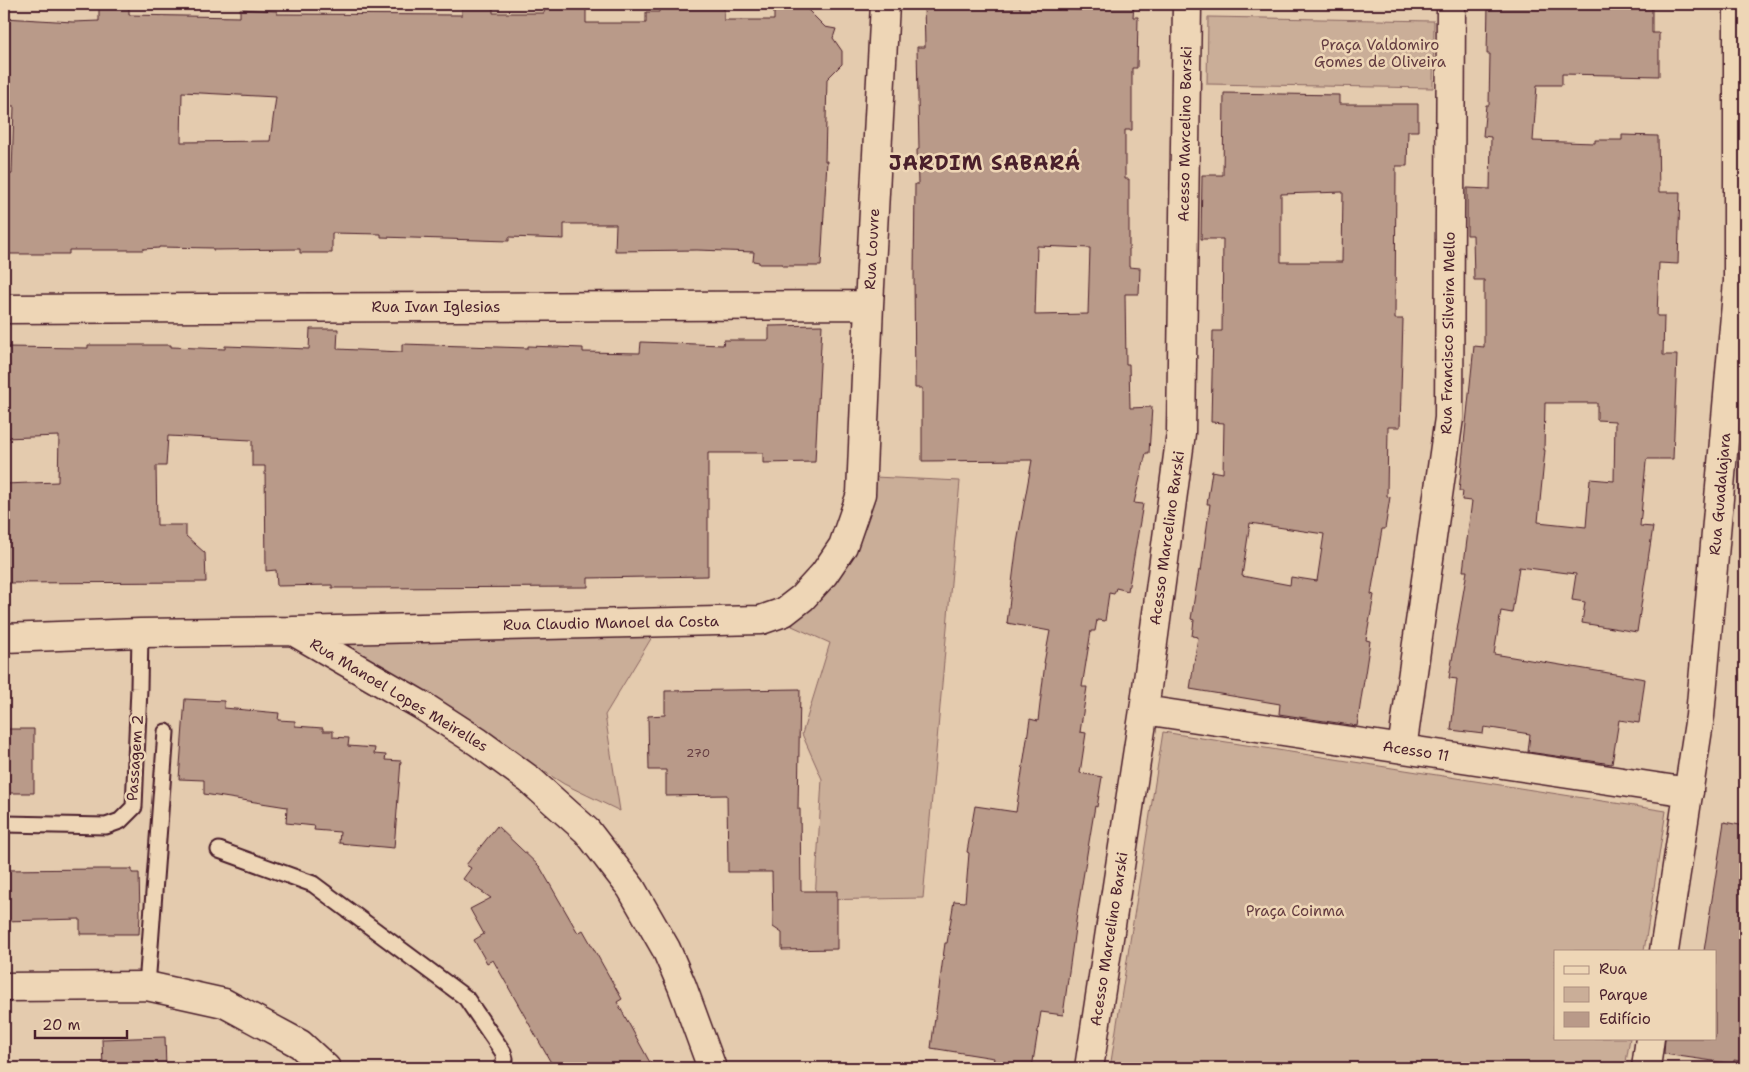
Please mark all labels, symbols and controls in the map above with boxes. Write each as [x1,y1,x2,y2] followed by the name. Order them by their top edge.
[1314,35,1447,72] park label: Praça Valdomiro Gomes de Oliveira
[1173,46,1197,222] street label: Acesso Marcelino Barski
[889,148,1081,176] district label: JARDIM SABARÁ
[860,208,884,290] street label: Rua Louvre
[1436,231,1460,435] street label: Rua Francisco Silveira Mello
[371,297,501,317] street label: Rua Ivan Iglesias
[1705,431,1735,556] street label: Rua Guadalajara
[1145,449,1189,627] street label: Acesso Marcelino Barski
[503,611,720,635] street label: Rua Claudio Manoel da Costa
[306,634,492,756] street label: Rua Manoel Lopes Meirelles
[122,714,148,802] street label: Passagem 2
[1381,736,1451,766] street label: Acesso 11
[686,745,710,761] house number: 270
[1085,850,1133,1028] street label: Acesso Marcelino Barski
[1246,901,1345,921] park label: Praça Coinma
[1554,950,1716,1040] legend
[1599,959,1628,979] text: Rua
[1599,985,1648,1005] text: Parque
[35,1007,128,1039] scale bar
[1599,1009,1651,1029] text: Edifício
[42,1015,81,1035] text: 20 m

